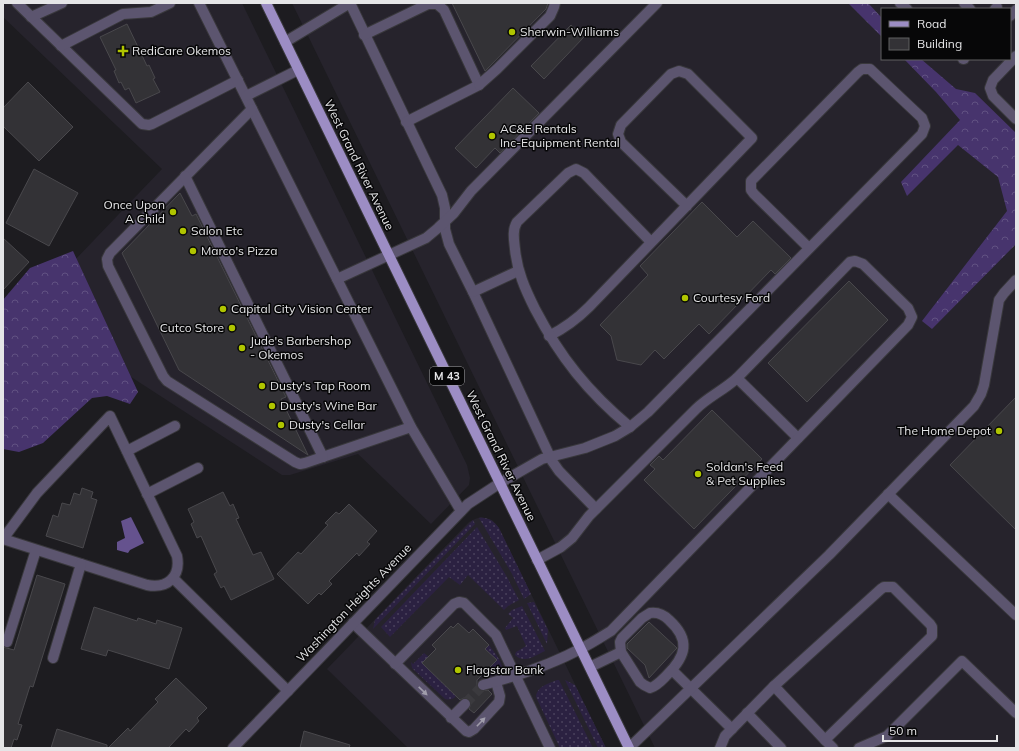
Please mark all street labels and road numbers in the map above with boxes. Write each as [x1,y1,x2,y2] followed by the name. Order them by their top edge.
[321,97,398,232] street label: West Grand River Avenue
[430,367,464,385] road number: M 43
[463,388,540,523] street label: West Grand River Avenue
[293,540,414,665] street label: Washington Heights Avenue

